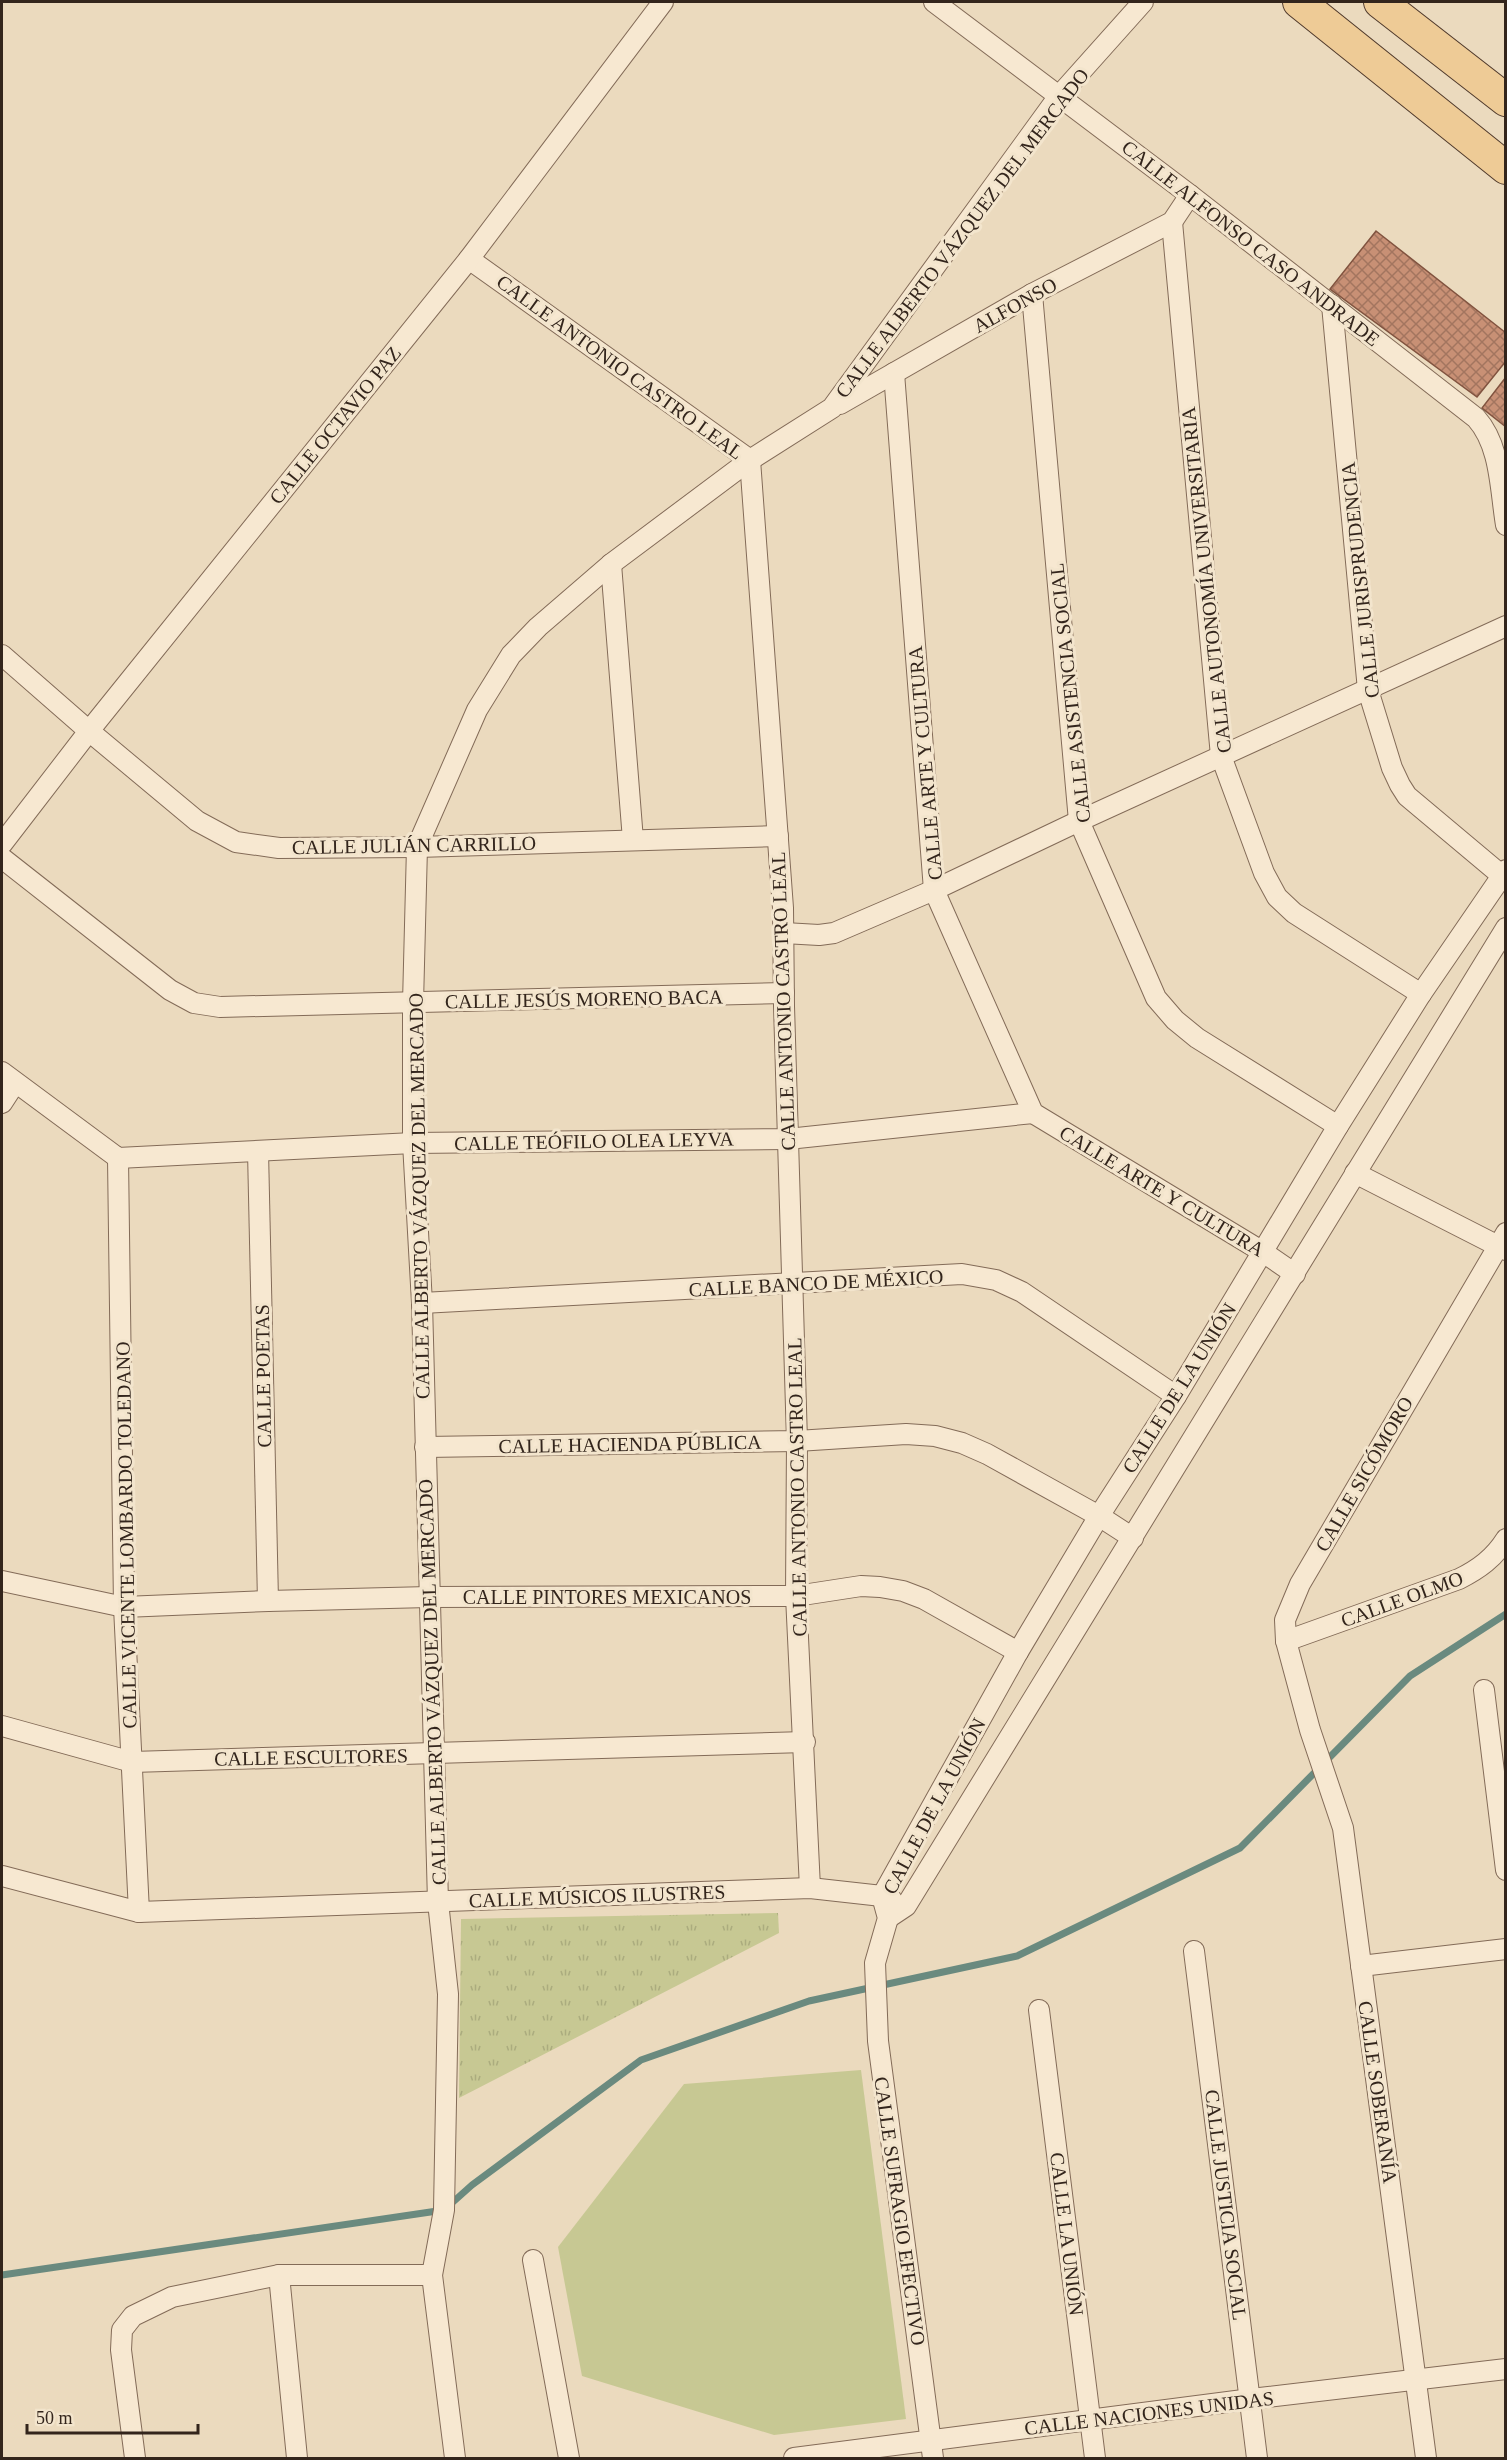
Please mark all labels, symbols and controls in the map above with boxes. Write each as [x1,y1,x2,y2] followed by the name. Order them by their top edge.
[831,64,1093,402] street label: CALLE ALBERTO VÁZQUEZ DEL MERCADO
[1118,136,1384,350] street label: CALLE ALFONSO CASO ANDRADE
[493,270,747,464] street label: CALLE ANTONIO CASTRO LEAL
[969,273,1061,337] street label: ALFONSO
[265,342,405,508] street label: CALLE OCTAVIO PAZ
[1177,405,1235,754] street label: CALLE AUTONOMÍA UNIVERSITARIA
[1337,460,1383,699] street label: CALLE JURISPRUDENCIA
[1045,562,1095,824] street label: CALLE ASISTENCIA SOCIAL
[904,644,946,881] street label: CALLE ARTE Y CULTURA
[292,832,536,858] street label: CALLE JULIÁN CARRILLO
[767,851,799,1151] street label: CALLE ANTONIO CASTRO LEAL
[445,985,724,1012] street label: CALLE JESÚS MORENO BACA
[404,993,434,1399] street label: CALLE ALBERTO VÁZQUEZ DEL MERCADO
[1056,1121,1269,1261] street label: CALLE ARTE Y CULTURA
[454,1127,735,1154] street label: CALLE TEÓFILO OLEA LEYVA
[688,1265,944,1301] street label: CALLE BANCO DE MÉXICO
[1117,1298,1240,1477] street label: CALLE DE LA UNIÓN
[251,1304,275,1448] street label: CALLE POETAS
[783,1337,811,1637] street label: CALLE ANTONIO CASTRO LEAL
[112,1341,140,1729] street label: CALLE VICENTE LOMBARDO TOLEDANO
[1310,1392,1417,1555] street label: CALLE SICÓMORO
[498,1430,762,1457] street label: CALLE HACIENDA PÚBLICA
[414,1479,450,1885] street label: CALLE ALBERTO VÁZQUEZ DEL MERCADO
[1338,1567,1466,1631] street label: CALLE OLMO
[463,1586,751,1608] street label: CALLE PINTORES MEXICANOS
[877,1714,990,1898] street label: CALLE DE LA UNIÓN
[214,1744,408,1770] street label: CALLE ESCULTORES
[468,1880,726,1911] street label: CALLE MÚSICOS ILUSTRES
[1354,1999,1402,2185] street label: CALLE SOBERANÍA
[870,2075,930,2347] street label: CALLE SUFRAGIO EFECTIVO
[1201,2088,1251,2322] street label: CALLE JUSTICIA SOCIAL
[1046,2151,1089,2317] street label: CALLE LA UNIÓN
[1023,2387,1275,2439] street label: CALLE NACIONES UNIDAS
[27,2397,198,2435] scale bar
[36,2408,73,2428] text: 50 m

